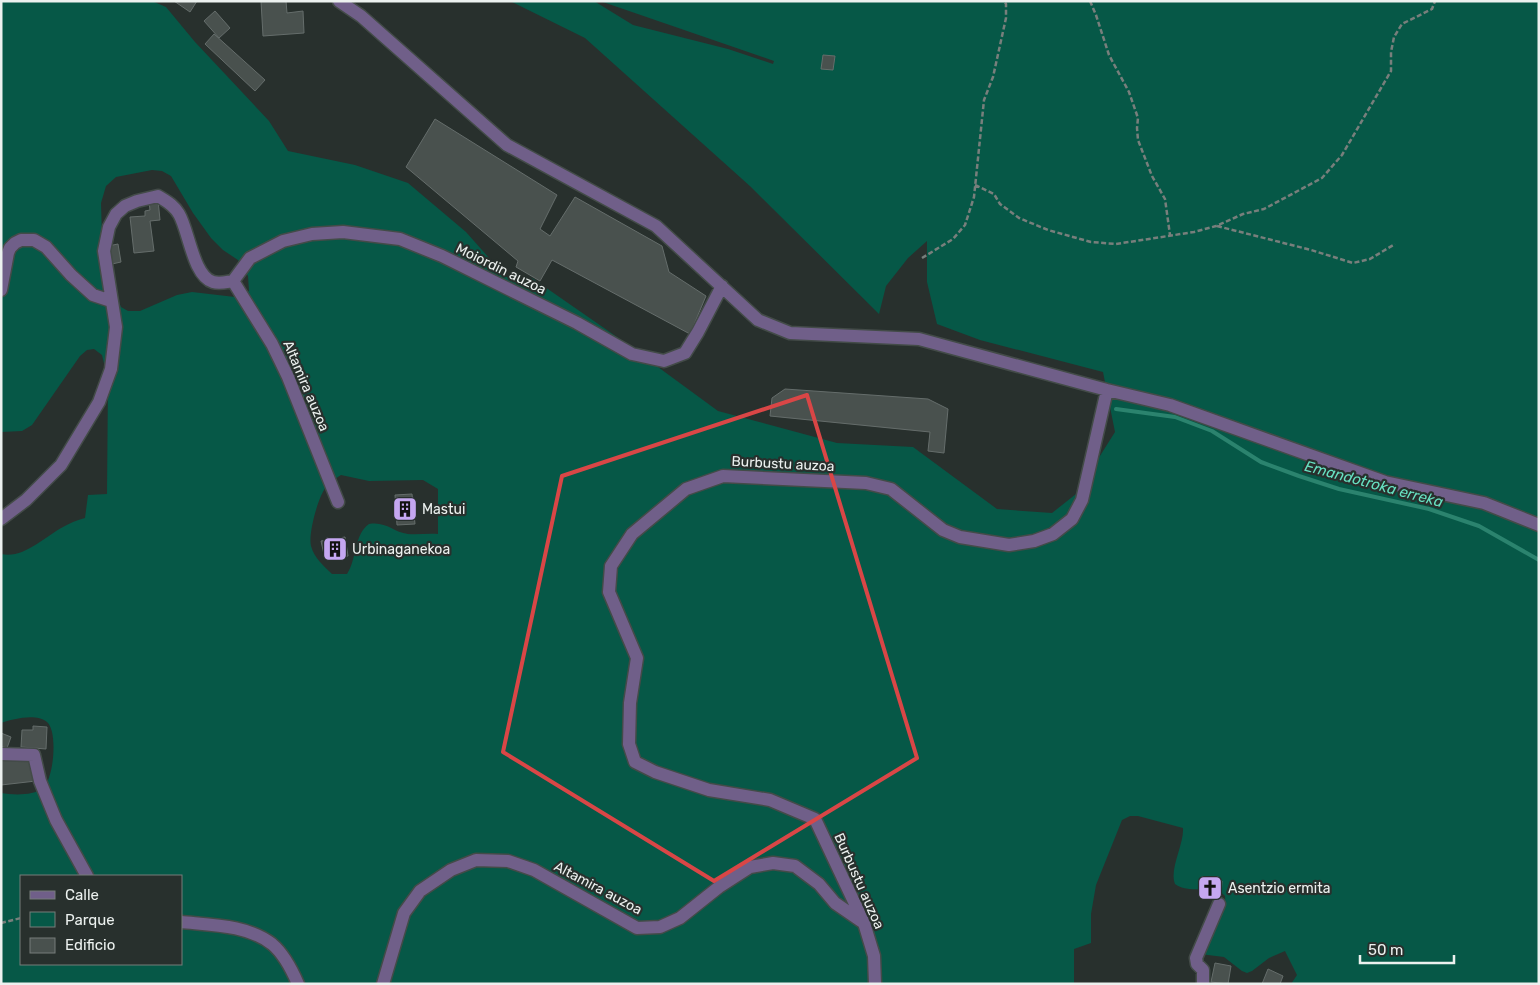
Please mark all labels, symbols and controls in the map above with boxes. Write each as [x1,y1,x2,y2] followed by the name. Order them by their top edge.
[453,240,549,298] street label: Moiordin auzoa
[279,338,333,434] street label: Altamira auzoa
[731,453,835,475] street label: Burbustu auzoa
[1303,457,1445,511] water label: Emandotroka erreka
[392,496,418,522] building icon: Mastui
[422,501,465,518] place label: Mastui
[322,536,348,562] building icon: Urbinaganekoa
[352,541,450,558] place label: Urbinaganekoa
[830,830,888,932] street label: Burbustu auzoa
[551,858,645,918] street label: Altamira auzoa
[20,875,182,965] legend
[1197,875,1223,901] church icon: Asentzio ermita
[1228,880,1330,897] place label: Asentzio ermita
[65,886,99,904] text: Calle
[65,911,115,929] text: Parque
[1360,932,1454,964] scale bar
[65,936,115,954] text: Edificio
[1368,941,1403,959] text: 50 m

